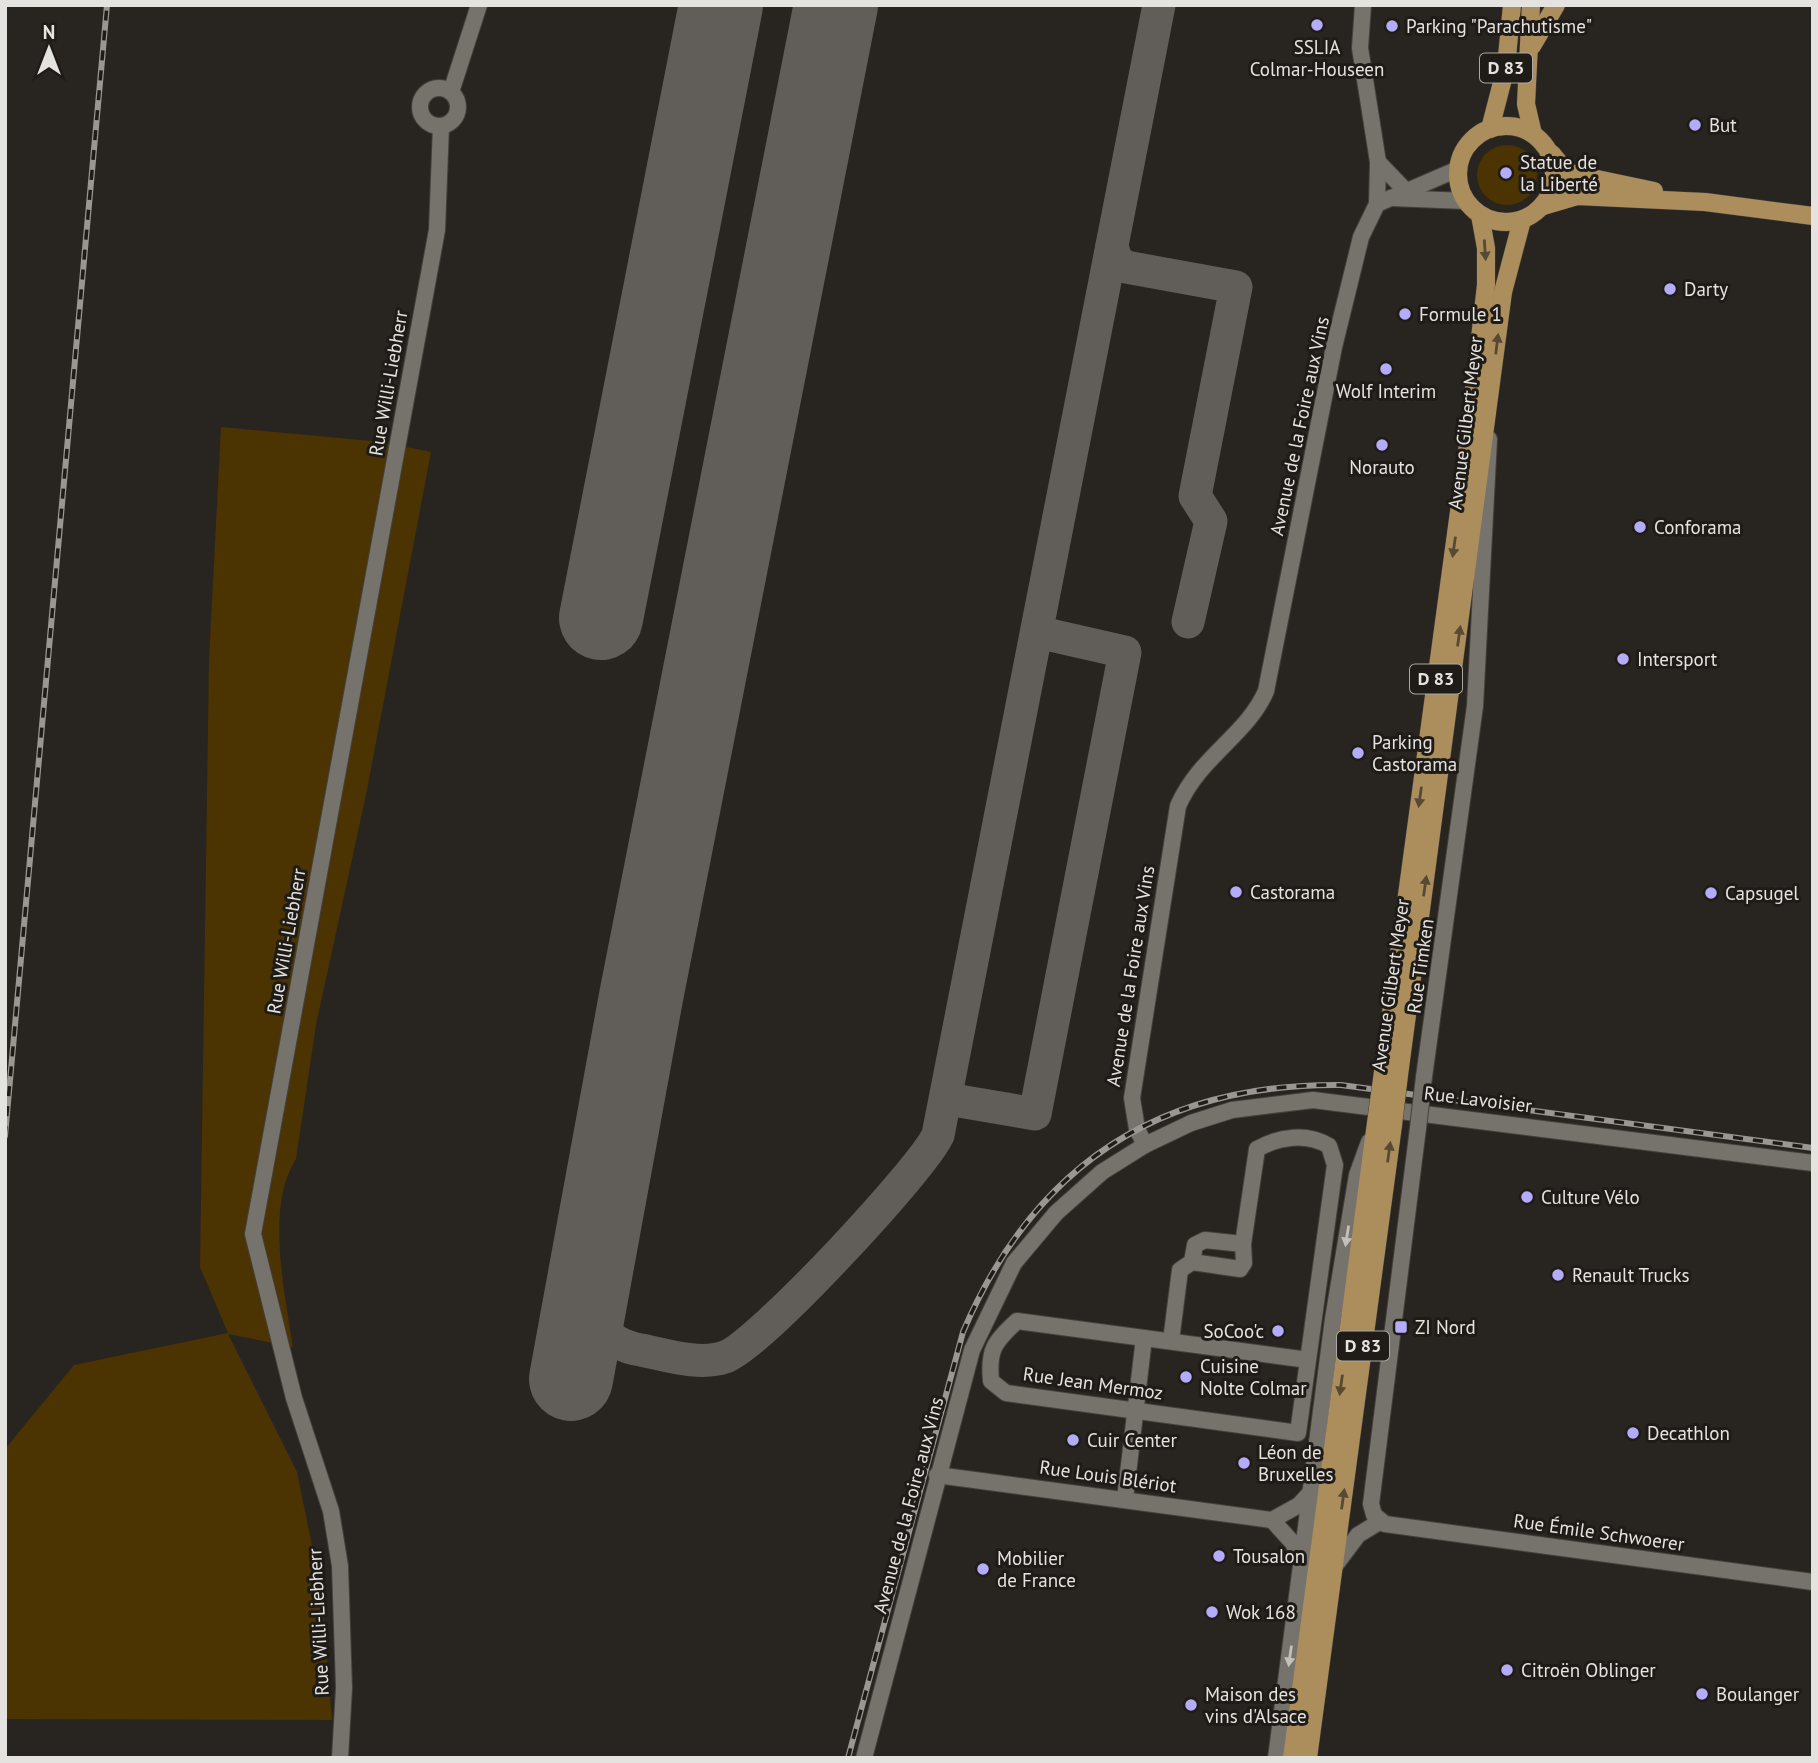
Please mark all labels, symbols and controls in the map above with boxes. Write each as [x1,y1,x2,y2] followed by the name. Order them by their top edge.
[14,14,84,84] north arrow
[1406,14,1592,38] place label: Parking "Parachutisme"
[1309,17,1325,33] marker: SSLIA Colmar-Houseen
[1384,18,1400,34] marker: Parking "Parachutisme"
[43,20,55,44] text: N
[1250,35,1384,81] place label: SSLIA Colmar-Houseen
[1480,54,1532,82] road number: D 83
[1709,113,1737,137] place label: But
[1687,117,1703,133] marker: But
[1520,150,1598,196] place label: Statue de la Liberté
[1498,165,1514,181] marker: Statue de la Liberté
[1480,239,1491,261] one-way arrow
[1684,277,1728,301] place label: Darty
[1662,281,1678,297] marker: Darty
[1419,302,1502,326] place label: Formule 1
[1397,306,1413,322] marker: Formule 1
[363,308,413,458] street label: Rue Willi-Liebherr
[1264,314,1334,538] street label: Avenue de la Foire aux Vins
[1491,333,1502,355] one-way arrow
[1442,335,1488,511] street label: Avenue Gilbert Meyer
[1378,361,1394,377] marker: Wolf Interim
[1336,379,1436,403] place label: Wolf Interim
[1374,437,1390,453] marker: Norauto
[1349,455,1415,479] place label: Norauto
[1654,515,1742,539] place label: Conforama
[1632,519,1648,535] marker: Conforama
[1448,536,1459,558] one-way arrow
[1453,625,1464,647] one-way arrow
[1637,647,1718,671] place label: Intersport
[1615,651,1631,667] marker: Intersport
[1410,664,1462,694] road number: D 83
[1372,730,1457,776] place label: Parking Castorama
[1350,745,1366,761] marker: Parking Castorama
[1415,786,1426,808] one-way arrow
[1101,864,1159,1088] street label: Avenue de la Foire aux Vins
[261,866,311,1016] street label: Rue Willi-Liebherr
[1420,874,1431,896] one-way arrow
[1250,880,1335,904] place label: Castorama
[1725,881,1799,905] place label: Capsugel
[1228,884,1244,900] marker: Castorama
[1703,885,1719,901] marker: Capsugel
[1366,897,1414,1073] street label: Avenue Gilbert Meyer
[1401,917,1439,1015] street label: Rue Timken
[1423,1080,1534,1118] street label: Rue Lavoisier
[1384,1141,1395,1163] one-way arrow
[1541,1185,1640,1209] place label: Culture Vélo
[1519,1189,1535,1205] marker: Culture Vélo
[1341,1225,1352,1247] one-way arrow
[1572,1263,1690,1287] place label: Renault Trucks
[1550,1267,1566,1283] marker: Renault Trucks
[1415,1315,1476,1339] place label: ZI Nord
[1203,1319,1264,1343] place label: SoCoo'c
[1393,1319,1409,1335] marker: ZI Nord
[1270,1323,1286,1339] marker: SoCoo'c
[1337,1331,1389,1360] road number: D 83
[1200,1354,1307,1400] place label: Cuisine Nolte Colmar
[1021,1361,1165,1405] street label: Rue Jean Mermoz
[1178,1369,1194,1385] marker: Cuisine Nolte Colmar
[1335,1374,1346,1396] one-way arrow
[868,1394,948,1616] street label: Avenue de la Foire aux Vins
[1647,1421,1730,1445] place label: Decathlon
[1625,1425,1641,1441] marker: Decathlon
[1087,1428,1178,1452] place label: Cuir Center
[1065,1432,1081,1448] marker: Cuir Center
[1258,1440,1334,1486] place label: Léon de Bruxelles
[1038,1455,1178,1498] street label: Rue Louis Blériot
[1236,1455,1252,1471] marker: Léon de Bruxelles
[1337,1488,1348,1510] one-way arrow
[1512,1508,1686,1556] street label: Rue Émile Schwoerer
[1233,1544,1305,1568] place label: Tousalon
[997,1546,1076,1592] place label: Mobilier de France
[302,1547,334,1696] street label: Rue Willi-Liebherr
[1211,1548,1227,1564] marker: Tousalon
[975,1561,991,1577] marker: Mobilier de France
[1226,1600,1296,1624] place label: Wok 168
[1204,1604,1220,1620] marker: Wok 168
[1284,1645,1295,1667] one-way arrow
[1521,1658,1656,1682] place label: Citroën Oblinger
[1499,1662,1515,1678] marker: Citroën Oblinger
[1205,1682,1307,1728] place label: Maison des vins d'Alsace
[1716,1682,1800,1706] place label: Boulanger
[1694,1686,1710,1702] marker: Boulanger
[1183,1697,1199,1713] marker: Maison des vins d'Alsace

